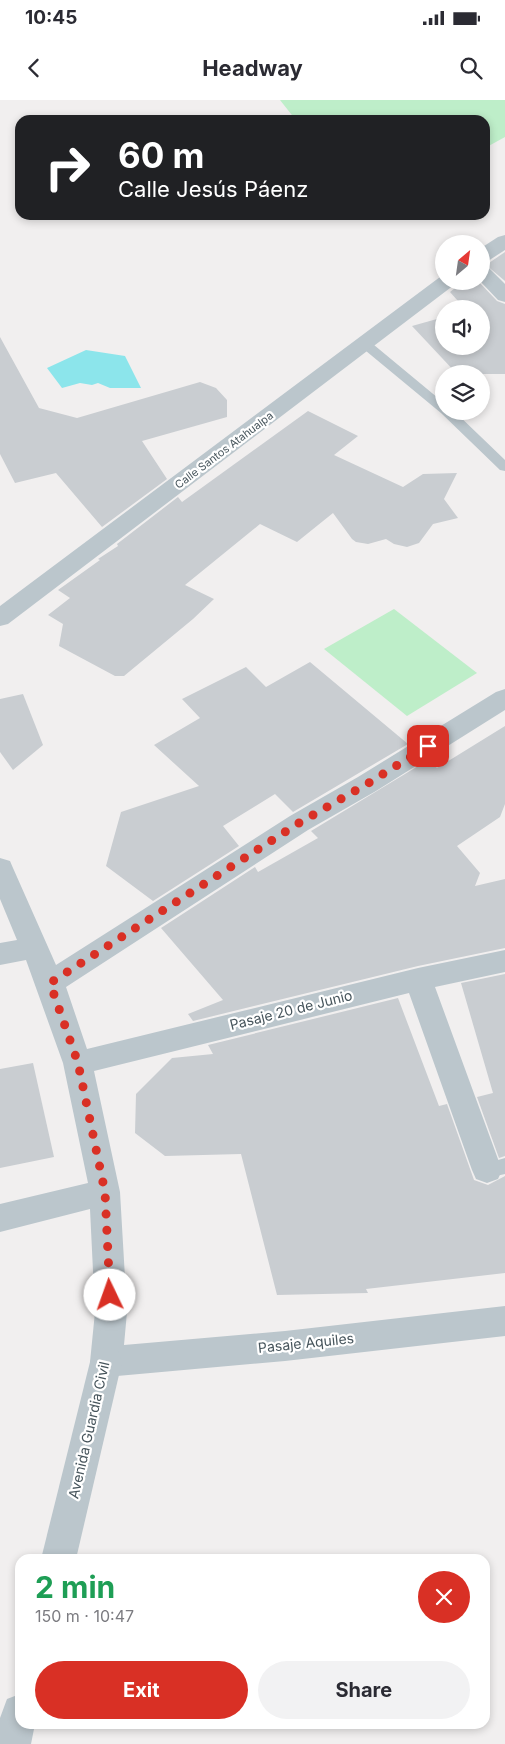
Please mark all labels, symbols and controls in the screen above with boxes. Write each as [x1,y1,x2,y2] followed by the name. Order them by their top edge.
[25,6,77,29] text: 10:45
[20,54,48,82] icon: back
[457,54,485,82] icon: search
[202,55,303,81] text: Headway
[118,134,205,176] text: 60 m
[35,135,100,200] icon: right
[118,176,308,202] text: Calle Jesús Páenz
[435,235,490,290] north arrow
[435,235,490,420] map controls
[435,300,490,355] button: sound
[435,365,490,420] button: layers
[172,408,276,492] street label: Calle Santos Atahualpa
[407,725,449,767] pin
[414,732,442,760] icon: arrive
[228,986,354,1033] street label: Pasaje 20 de Junio
[83,1268,135,1320] position arrow
[257,1329,355,1356] street label: Pasaje Aquiles
[64,1360,113,1500] street label: Avenida Guardia Civil
[35,1569,115,1605] text: 2 min
[418,1571,470,1623] button: close
[35,1606,134,1626] text: 150 m · 10:47
[35,1661,248,1719] button: Exit
[258,1661,470,1719] button: Share

